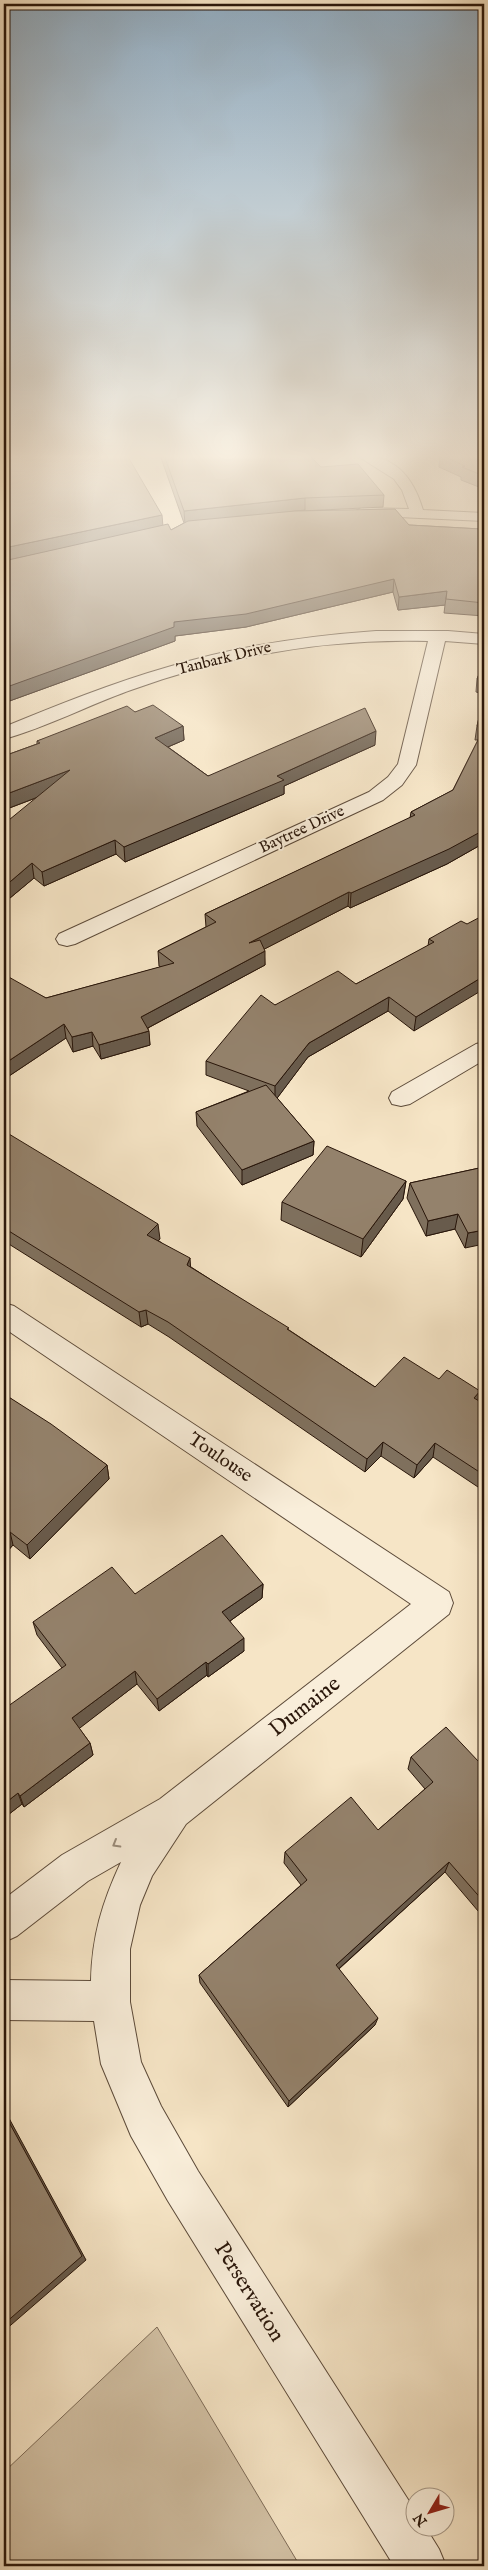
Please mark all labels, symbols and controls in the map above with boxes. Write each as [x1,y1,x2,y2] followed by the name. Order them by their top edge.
[175,638,273,680] street label: Tanbark Drive
[256,801,348,859] street label: Baytree Drive
[183,1428,257,1488] street label: Toulouse
[264,1670,346,1744] street label: Dumaine
[112,1838,121,1848] one-way arrow
[207,2237,291,2347] street label: Perservation
[406,2488,456,2538] north arrow
[410,2509,432,2530] text: N

